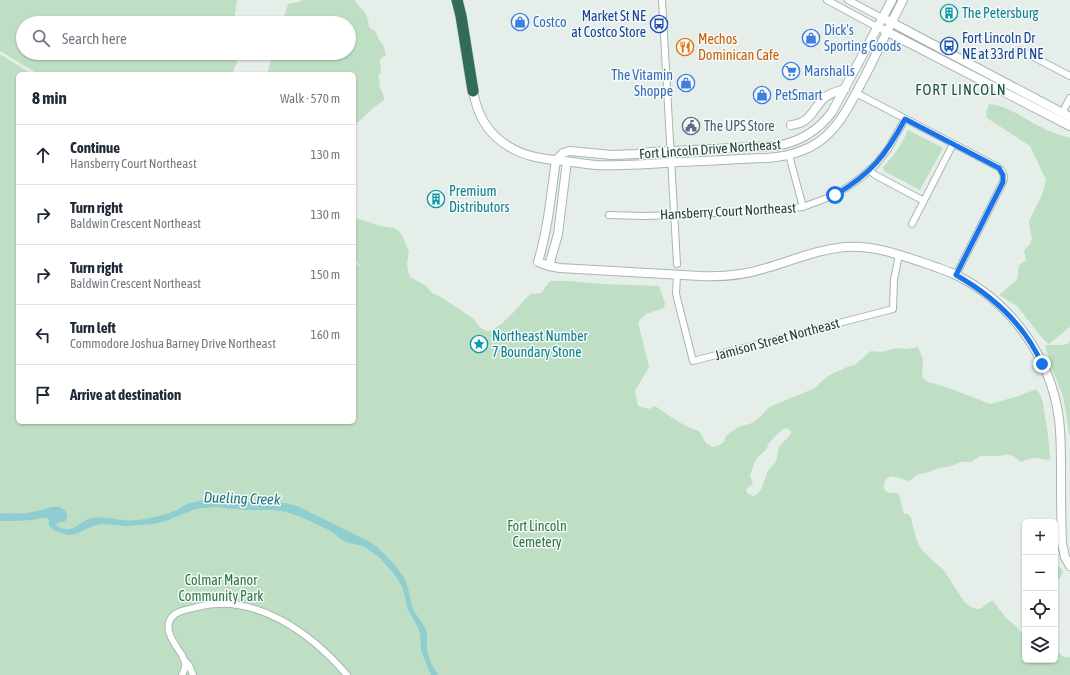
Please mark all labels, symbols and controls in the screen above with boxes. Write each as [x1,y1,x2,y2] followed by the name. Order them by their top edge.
[939,3,959,23] building icon: The Petersburg
[962,5,1038,21] place label: The Petersburg
[571,8,646,40] place label: Market St NE at Costco Store
[510,12,530,32] shop icon: Costco
[533,14,566,30] place label: Costco
[649,14,669,34] bus stop icon: Market St NE at Costco Store
[16,16,356,60] search box
[824,22,901,54] place label: Dick's Sporting Goods
[30,27,52,49] icon: search
[801,28,821,48] shop icon: Dick's Sporting Goods
[62,30,127,47] text: Search here
[962,30,1043,62] place label: Fort Lincoln Dr NE at 33rd Pl NE
[698,31,779,63] place label: Mechos Dominican Cafe
[939,36,959,56] bus stop icon: Fort Lincoln Dr NE at 33rd Pl NE
[675,37,695,57] restaurant icon: Mechos Dominican Cafe
[781,61,801,81] supermarket icon: Marshalls
[804,63,855,79] place label: Marshalls
[611,67,673,99] place label: The Vitamin Shoppe
[676,73,696,93] shop icon: The Vitamin Shoppe
[915,81,1007,98] district label: FORT LINCOLN
[752,85,772,105] shop icon: PetSmart
[775,87,823,103] place label: PetSmart
[32,88,67,108] text: 8 min
[280,91,340,106] text: Walk · 570 m
[681,116,701,136] public building icon: The UPS Store
[704,118,775,134] place label: The UPS Store
[639,136,781,162] street label: Fort Lincoln Drive Northeast
[70,139,120,156] text: Continue
[32,144,54,166] icon: ahead
[311,147,340,162] text: 130 m
[70,156,197,171] text: Hansberry Court Northeast
[449,183,509,215] place label: Premium Distributors
[826,186,844,204] route start
[426,189,446,209] building icon: Premium Distributors
[70,199,123,216] text: Turn right
[659,199,797,223] street label: Hansberry Court Northeast
[32,204,54,226] icon: right
[311,207,340,222] text: 130 m
[70,216,201,231] text: Baldwin Crescent Northeast
[70,259,123,276] text: Turn right
[32,264,54,286] icon: right
[311,267,340,282] text: 150 m
[70,276,201,291] text: Baldwin Crescent Northeast
[713,315,841,363] street label: Jamison Street Northeast
[70,319,116,336] text: Turn left
[32,324,54,346] icon: left
[311,327,340,342] text: 160 m
[492,328,589,360] place label: Northeast Number 7 Boundary Stone
[469,334,489,354] place icon: Northeast Number 7 Boundary Stone
[70,336,276,351] text: Commodore Joshua Barney Drive Northeast
[1033,355,1051,373] route end
[32,384,54,406] icon: arrive
[70,386,181,403] text: Arrive at destination
[203,488,281,508] water label: Dueling Creek
[507,518,567,550] park label: Fort Lincoln Cemetery
[1022,519,1058,663] map controls
[1022,519,1058,555] button: +
[1022,555,1058,591] button: −
[179,572,263,604] park label: Colmar Manor Community Park
[1022,591,1058,627] button: locate
[1022,627,1058,663] button: layers

